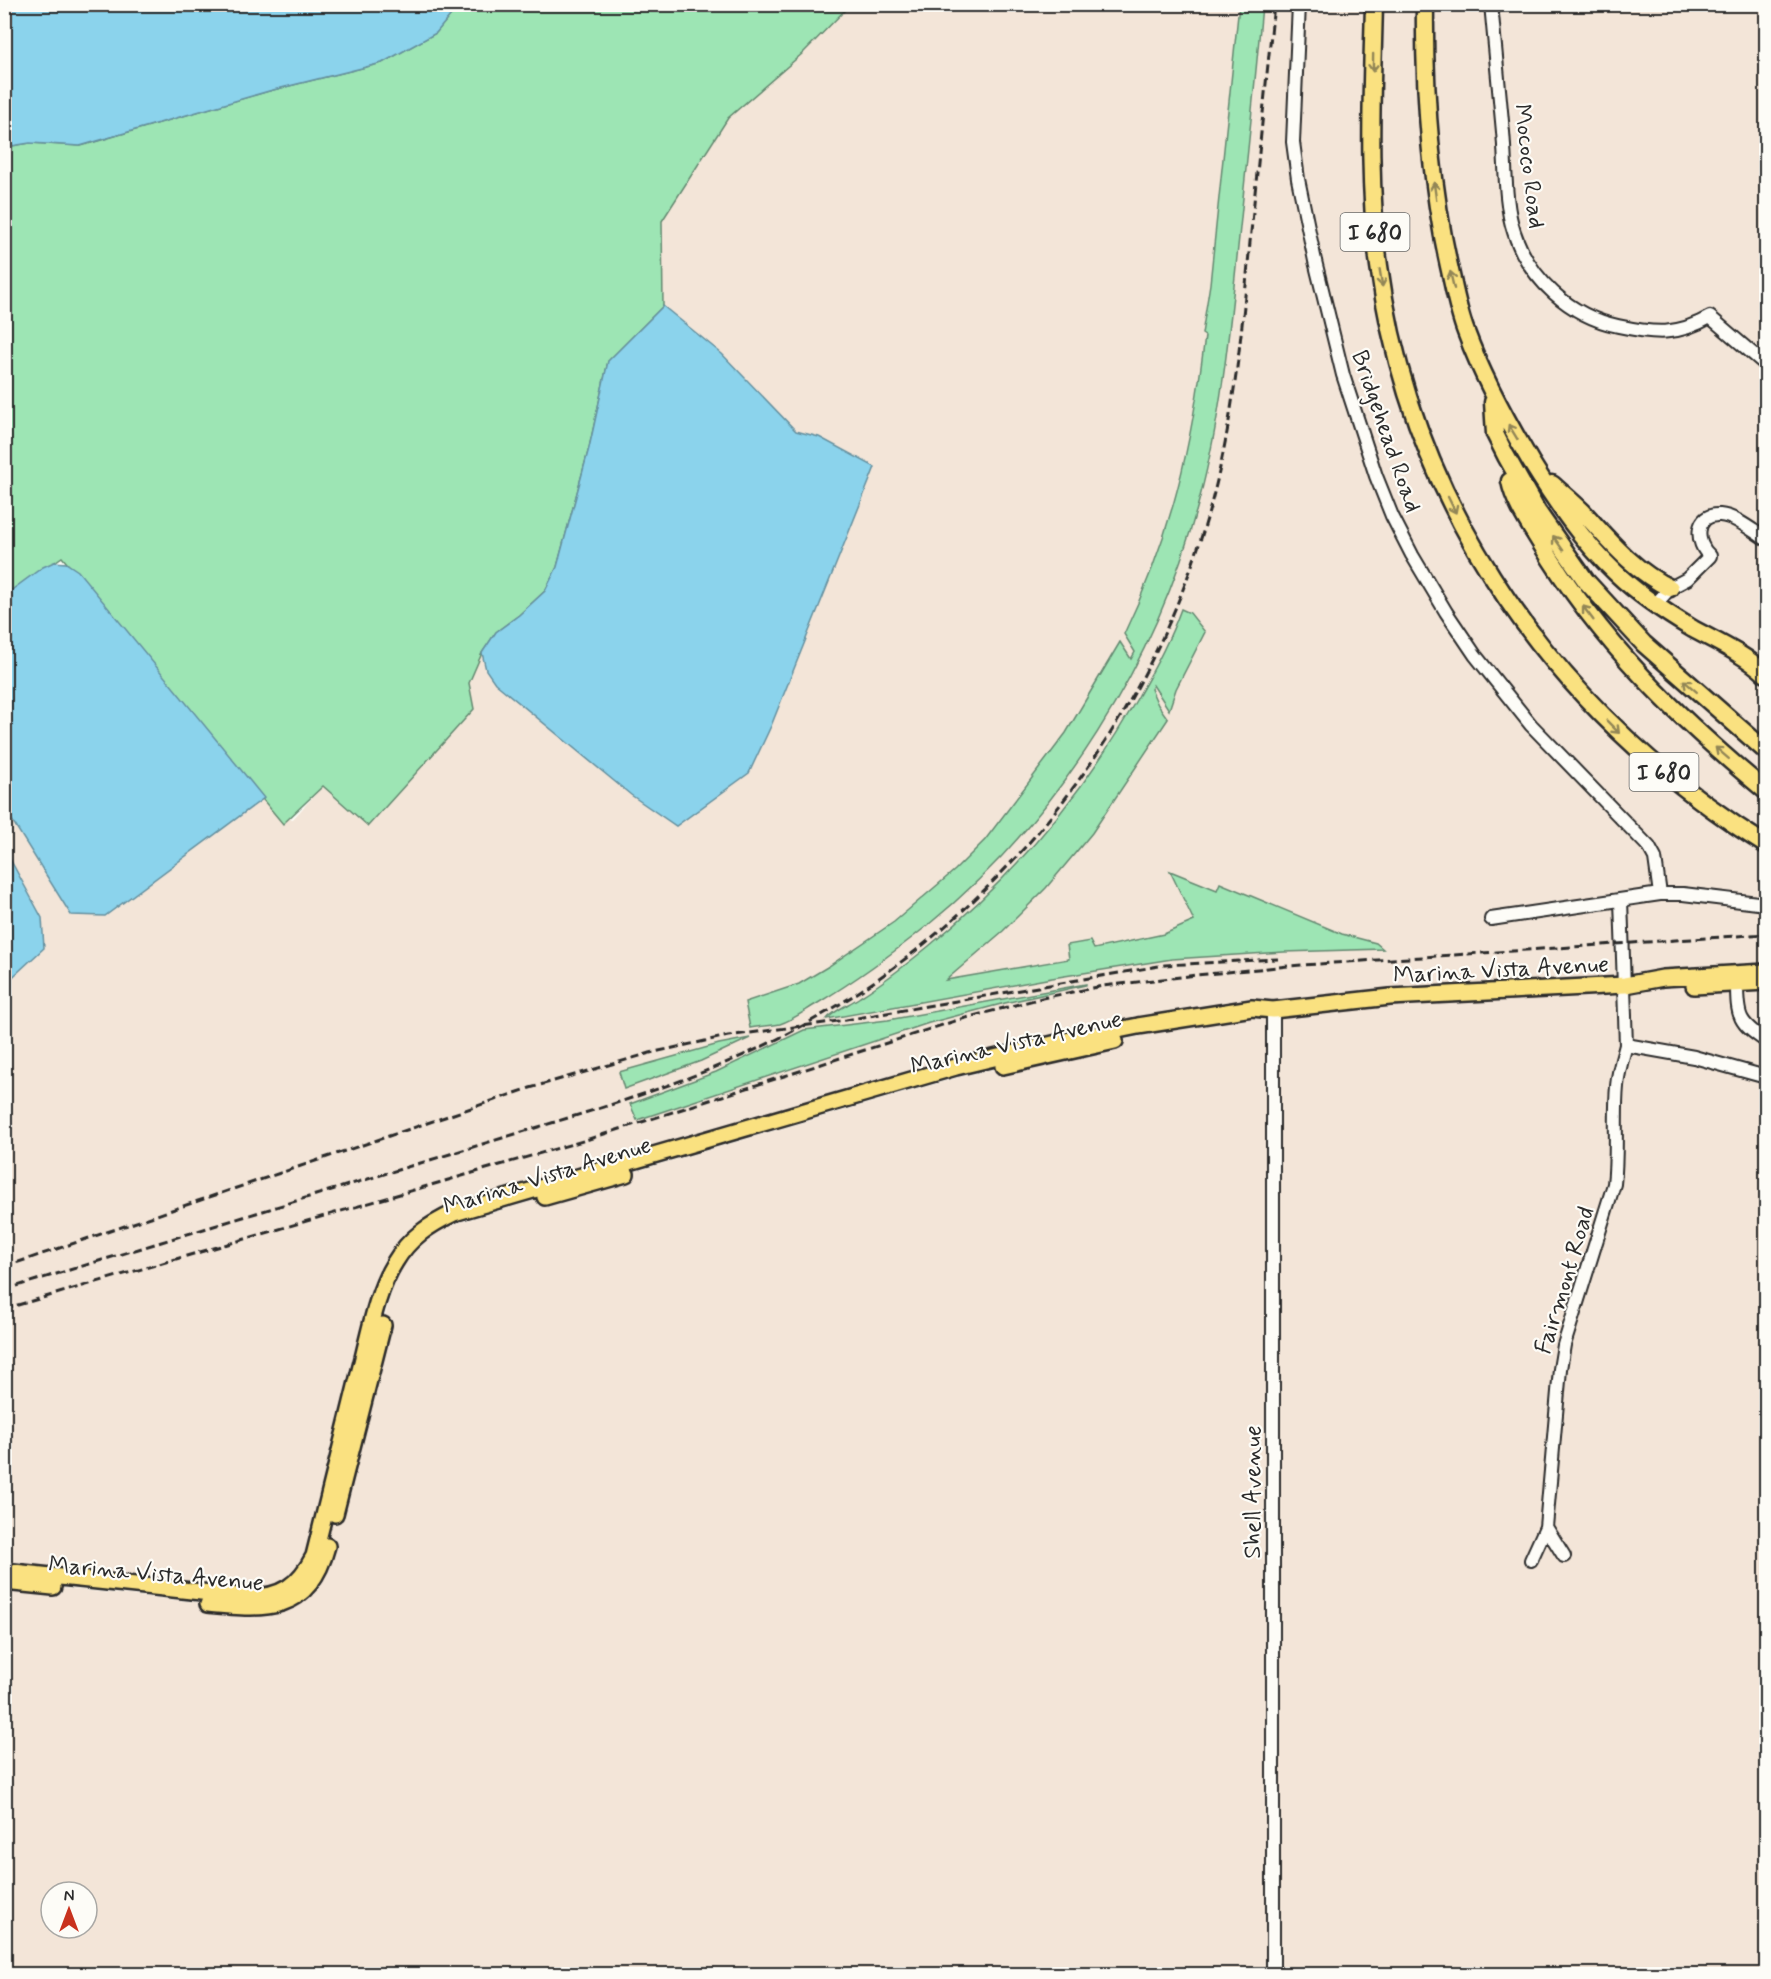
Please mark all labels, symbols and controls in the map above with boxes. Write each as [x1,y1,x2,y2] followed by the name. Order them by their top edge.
[1367,52,1378,72] one-way arrow
[1505,102,1552,230] street label: Mococo Road
[1430,182,1441,202] one-way arrow
[1340,213,1410,251] road number: I 680
[1375,268,1386,288] one-way arrow
[1446,271,1458,290] one-way arrow
[1343,346,1428,517] street label: Bridgehead Road
[1507,424,1519,441] one-way arrow
[1447,495,1459,513] one-way arrow
[1552,536,1564,552] one-way arrow
[1581,605,1594,621] one-way arrow
[1683,679,1698,693] one-way arrow
[1606,720,1621,734] one-way arrow
[1714,747,1730,760] one-way arrow
[1630,753,1698,791] road number: I 680
[1392,949,1610,992] street label: Marina Vista Avenue
[908,1004,1125,1083] street label: Marina Vista Avenue
[440,1130,655,1223] street label: Marina Vista Avenue
[1528,1203,1603,1358] street label: Fairmont Road
[1238,1425,1269,1559] street label: Shell Avenue
[47,1550,265,1599] street label: Marina Vista Avenue
[39,1880,99,1940] north arrow
[64,1886,74,1907] text: N

